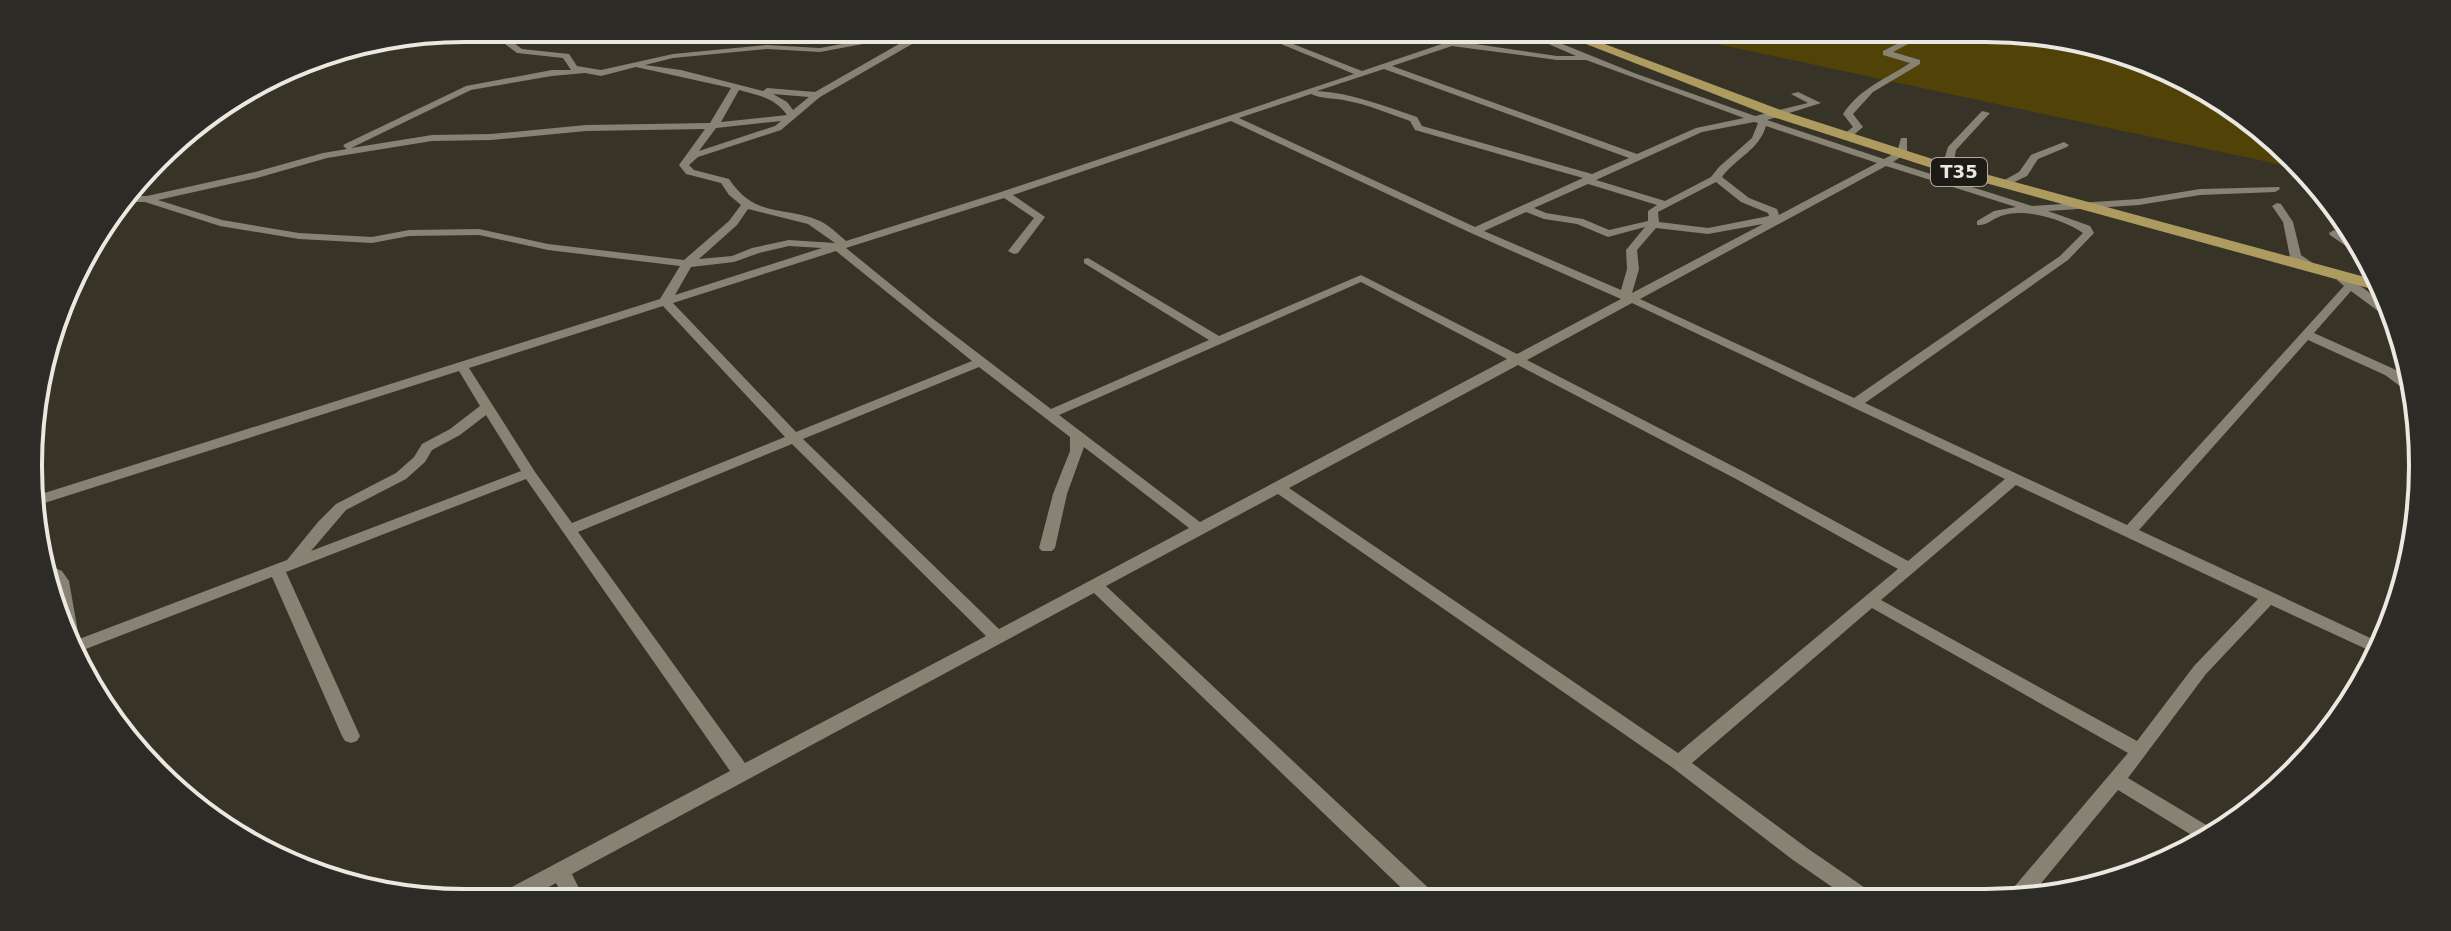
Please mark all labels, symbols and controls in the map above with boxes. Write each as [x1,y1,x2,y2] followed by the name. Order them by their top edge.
[1931,158,1987,186] road number: T35

